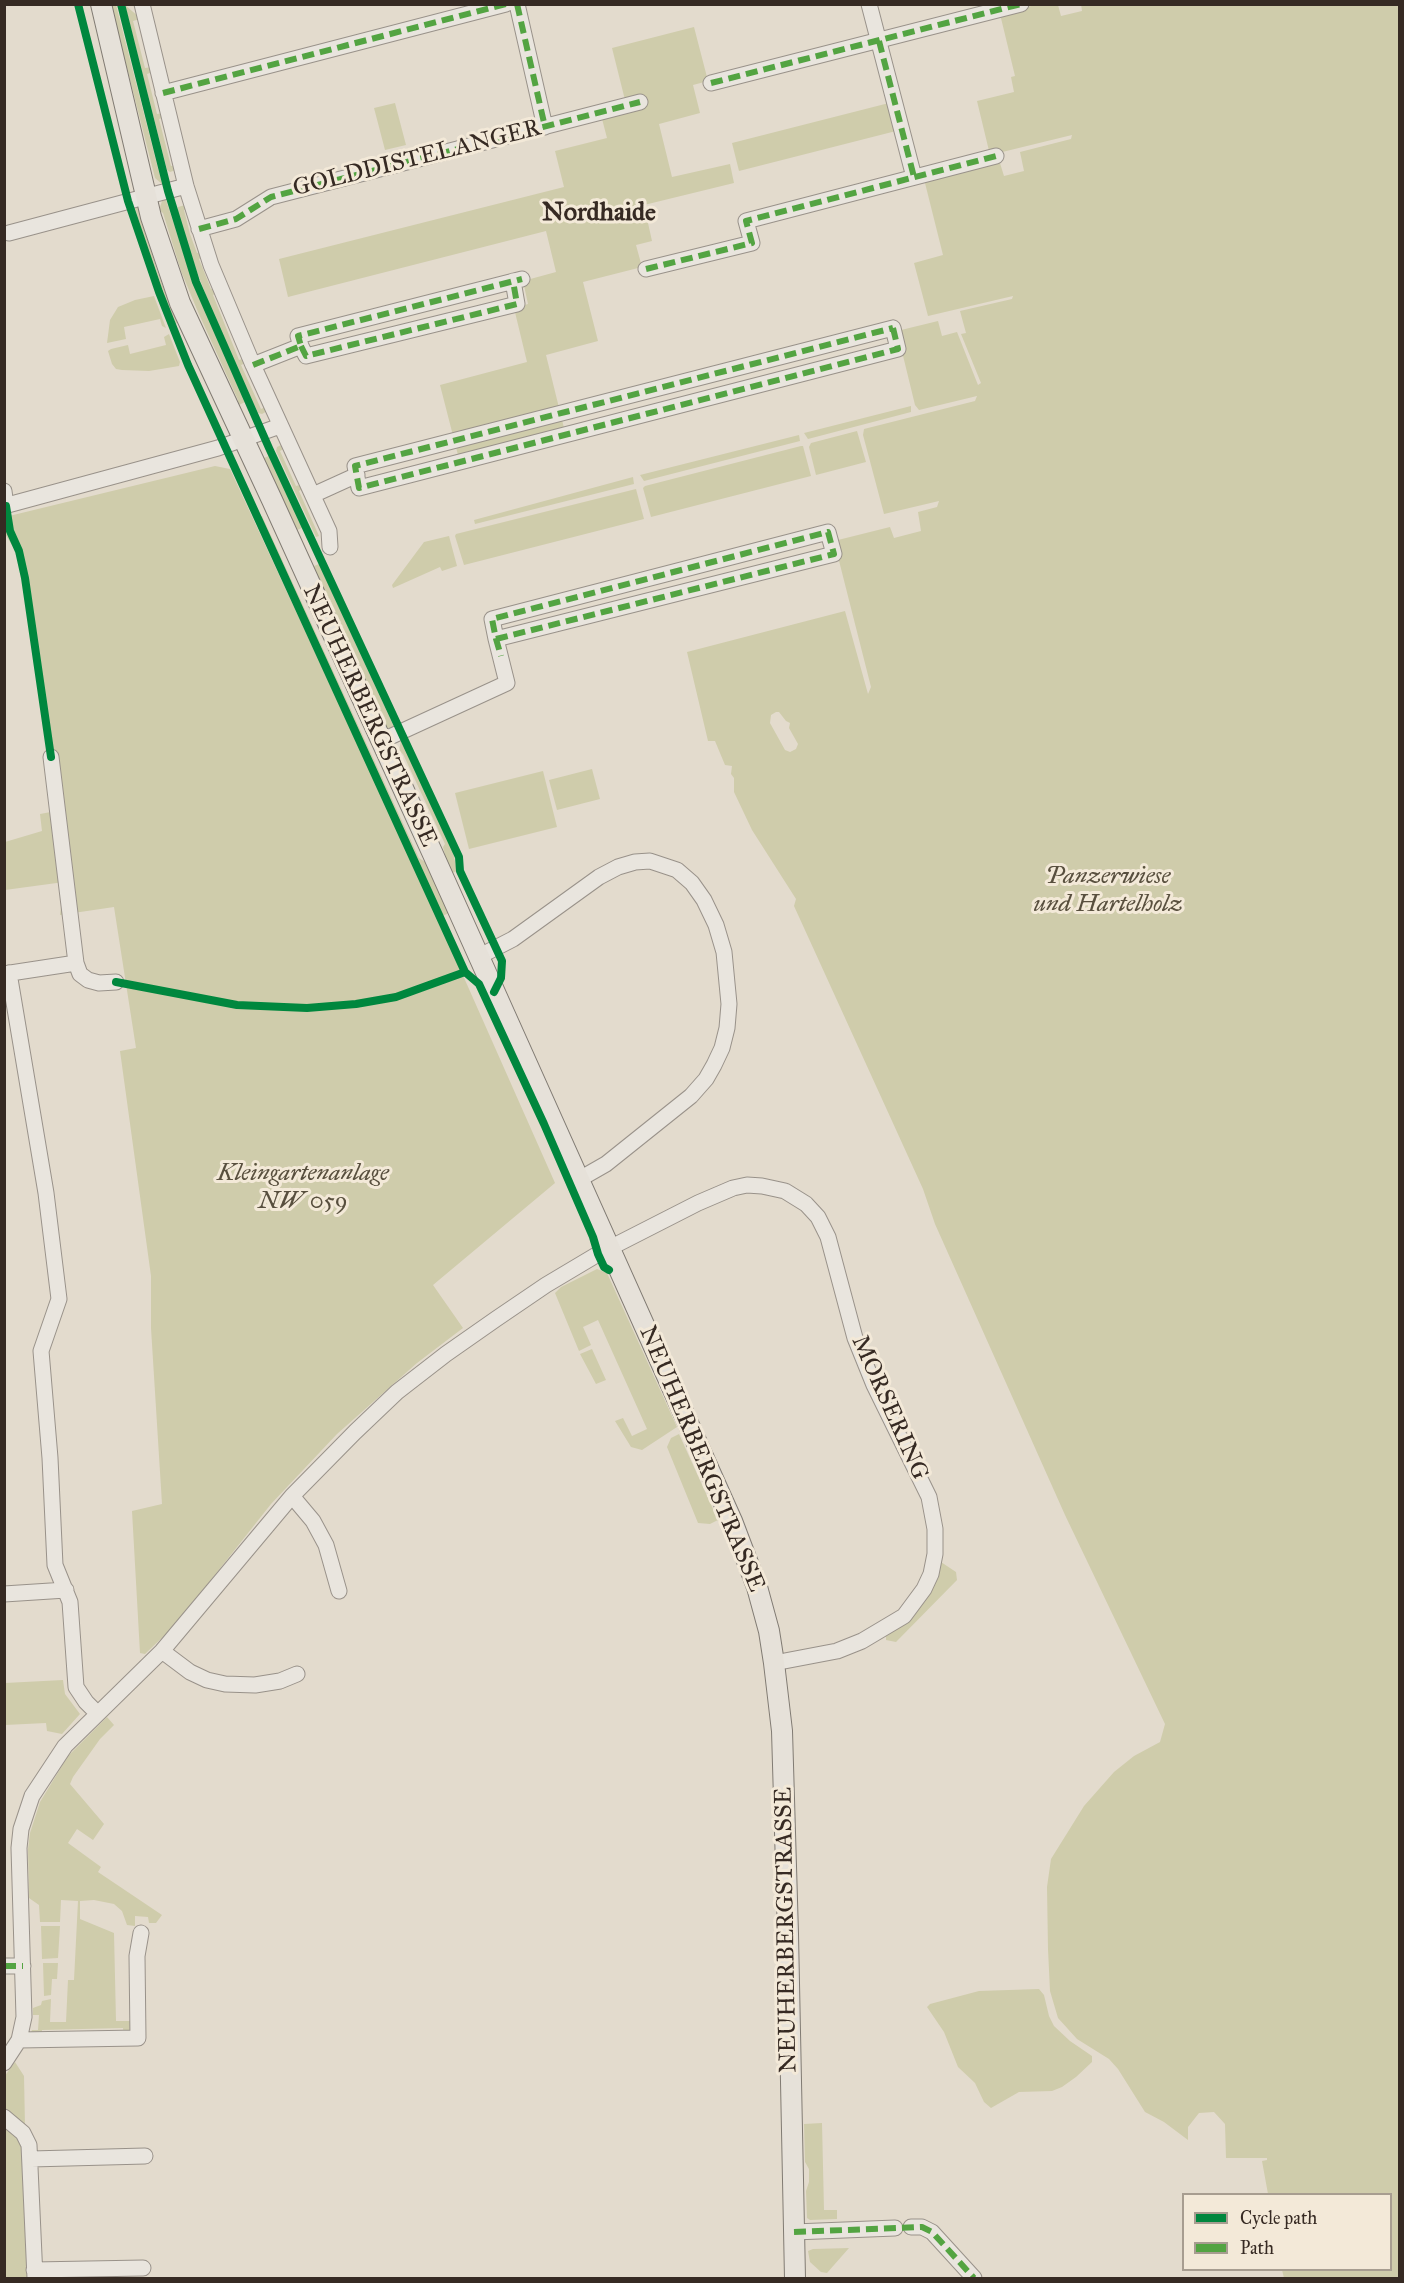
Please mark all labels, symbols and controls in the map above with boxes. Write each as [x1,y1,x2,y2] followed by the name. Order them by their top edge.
[290,114,544,204] street label: GOLDDISTELANGER
[542,198,656,230] district label: Nordhaide
[296,580,442,852] street label: NEUHERBERGSTRASSE
[1033,863,1183,919] park label: Panzerwiese und Hartelholz
[217,1160,389,1216] park label: Kleingartenanlage NW 059
[632,1322,770,1596] street label: NEUHERBERGSTRASSE
[844,1331,934,1485] street label: MORSERING
[770,1787,804,2073] street label: NEUHERBERGSTRASSE
[1182,2193,1392,2271] legend
[1240,2207,1317,2229] text: Cycle path
[1240,2237,1274,2259] text: Path

